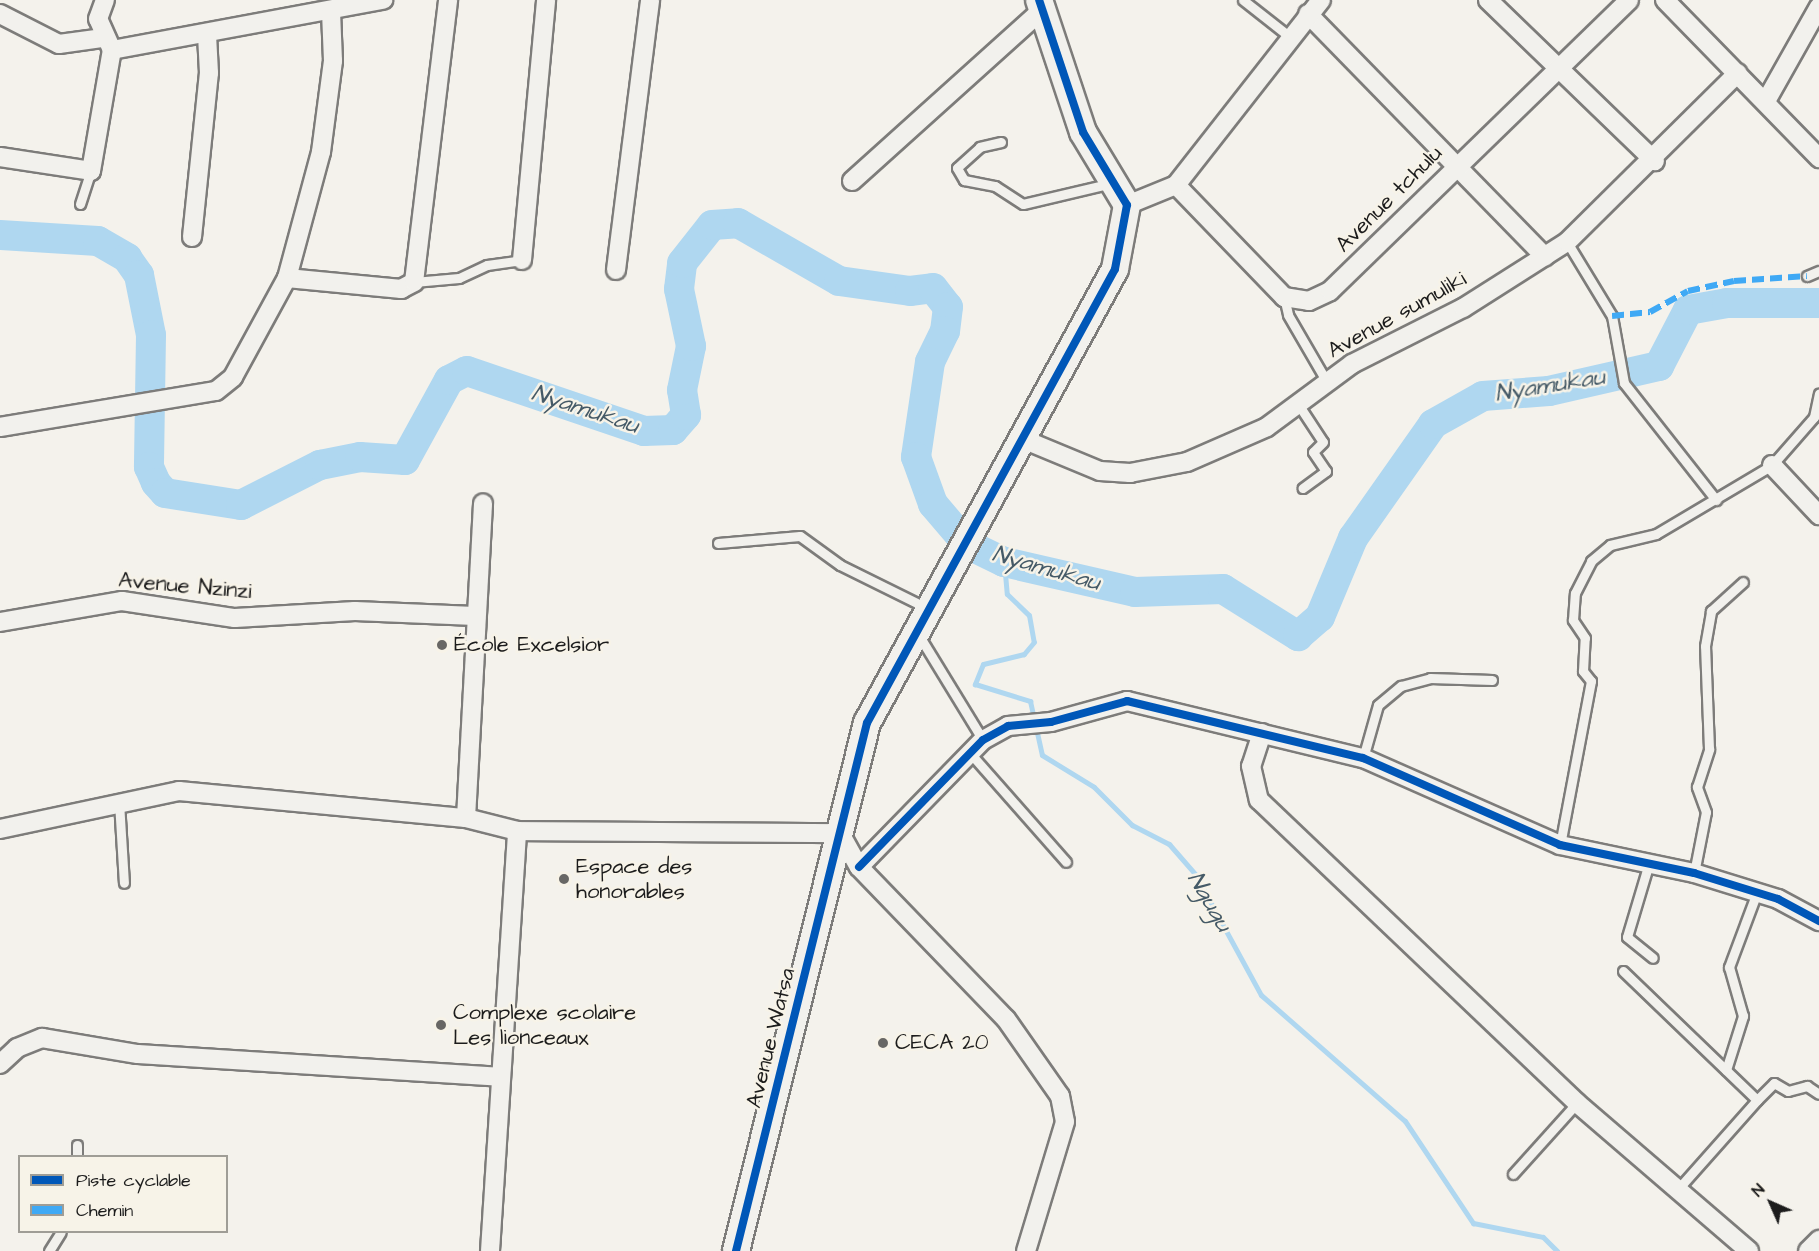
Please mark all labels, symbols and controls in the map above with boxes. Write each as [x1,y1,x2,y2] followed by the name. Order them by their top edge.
[1330,140,1448,258] street label: Avenue tchulu
[1323,266,1471,364] street label: Avenue sumuliki
[1493,363,1607,409] water label: Nyamukau
[528,379,642,441] water label: Nyamukau
[989,540,1103,598] water label: Nyamukau
[117,567,253,605] street label: Avenue Nzinzi
[454,632,609,658] place label: École Excelsior
[435,638,449,652] marker: École Excelsior
[576,853,692,904] place label: Espace des honorables
[1180,867,1238,937] water label: Ngugu
[557,872,571,886] marker: Espace des honorables
[741,965,801,1111] street label: Avenue Watsa
[453,999,636,1050] place label: Complexe scolaire Les lionceaux
[434,1018,448,1032] marker: Complexe scolaire Les lionceaux
[895,1030,989,1056] place label: CECA 20
[876,1036,890,1050] marker: CECA 20
[18,1155,228,1233] legend
[76,1168,191,1193] text: Piste cyclable
[1741,1173,1801,1233] north arrow
[1747,1179,1770,1202] text: N
[76,1198,133,1223] text: Chemin

